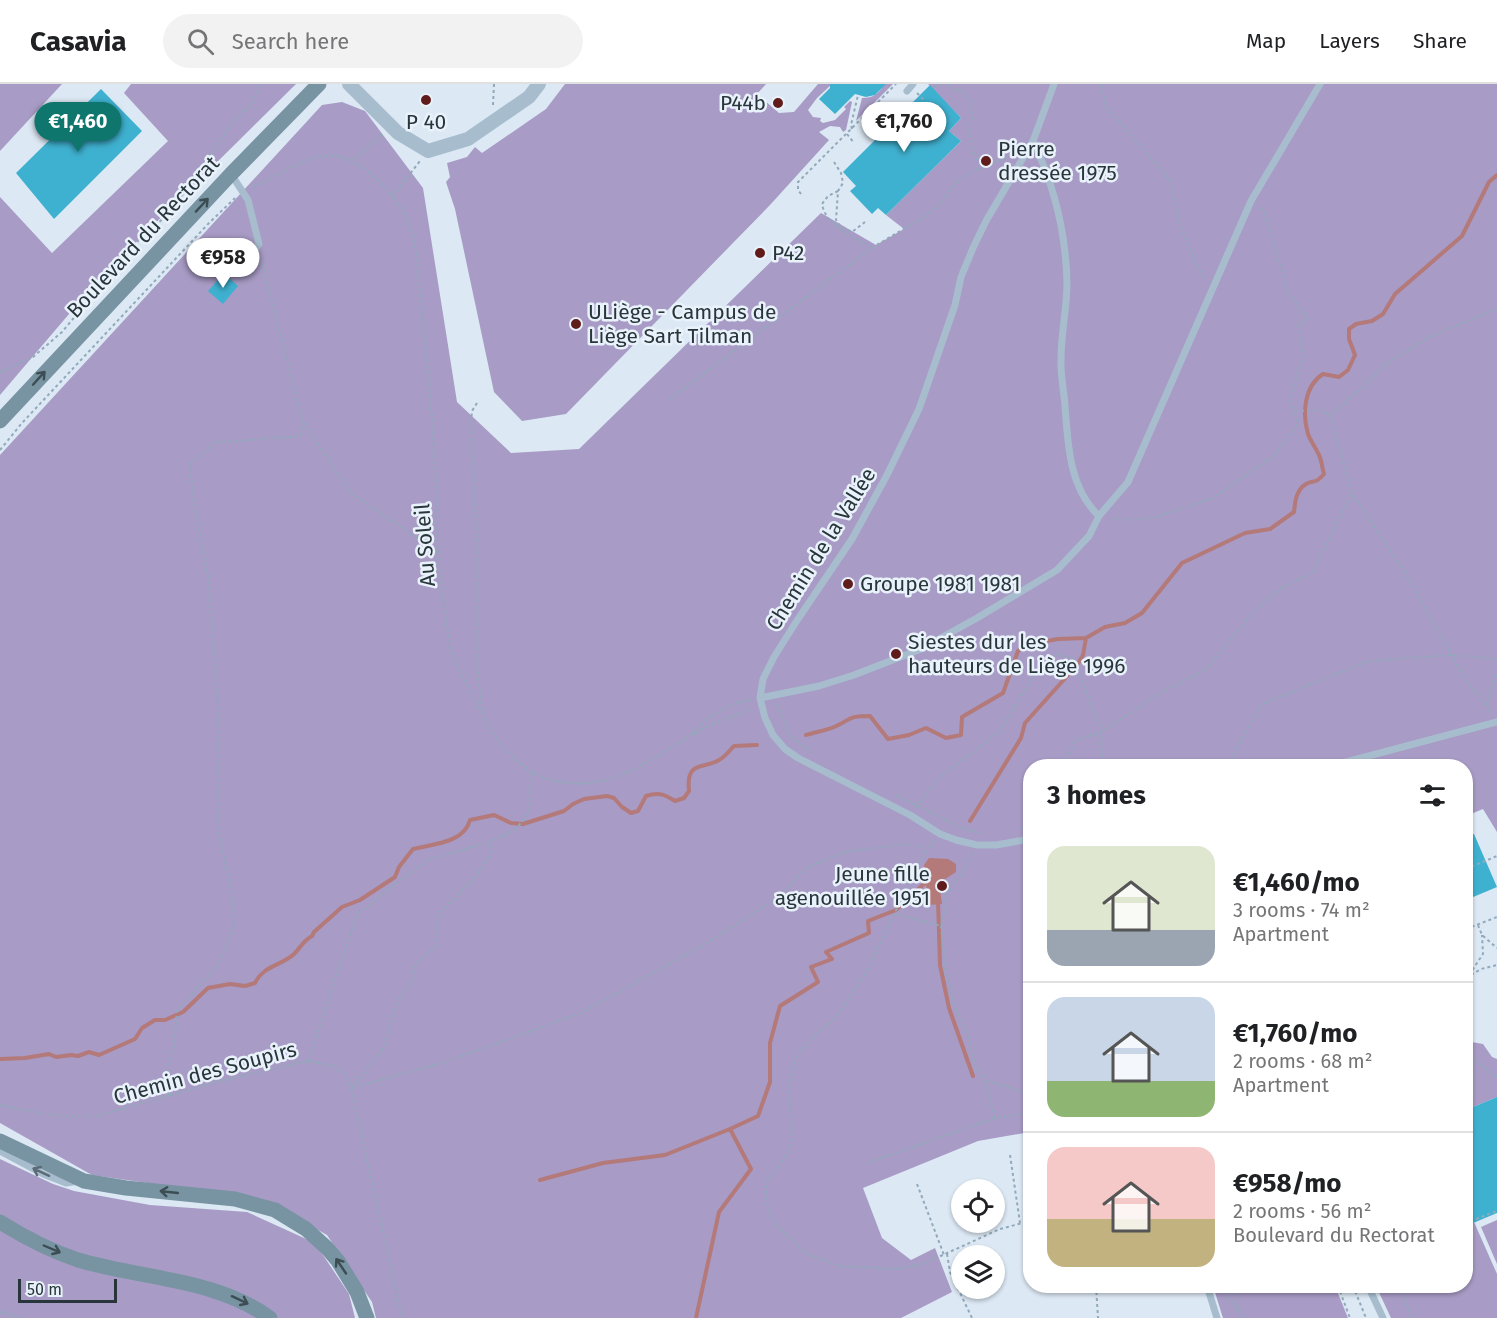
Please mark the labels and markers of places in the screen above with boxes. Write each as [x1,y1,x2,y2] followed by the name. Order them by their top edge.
[720,90,766,116] place label: P44b
[419,93,433,107] marker: P 40
[771,96,785,110] marker: P44b
[29,102,127,153] pin: €1,460
[855,102,953,153] pin: €1,760
[406,109,446,135] place label: P 40
[998,136,1117,186] place label: Pierre dressée 1975
[979,154,993,168] marker: Pierre dressée 1975
[187,238,259,289] pin: €958
[772,240,804,266] place label: P42
[753,246,767,260] marker: P42
[588,299,776,349] place label: ULiège - Campus de Liège Sart Tilman
[569,317,583,331] marker: ULiège - Campus de Liège Sart Tilman
[860,571,1021,597] place label: Groupe 1981 1981
[841,577,855,591] marker: Groupe 1981 1981
[908,629,1125,679] place label: Siestes dur les hauteurs de Liège 1996
[889,647,903,661] marker: Siestes dur les hauteurs de Liège 1996
[775,861,930,911] place label: Jeune fille agenouillée 1951
[935,879,949,893] marker: Jeune fille agenouillée 1951

